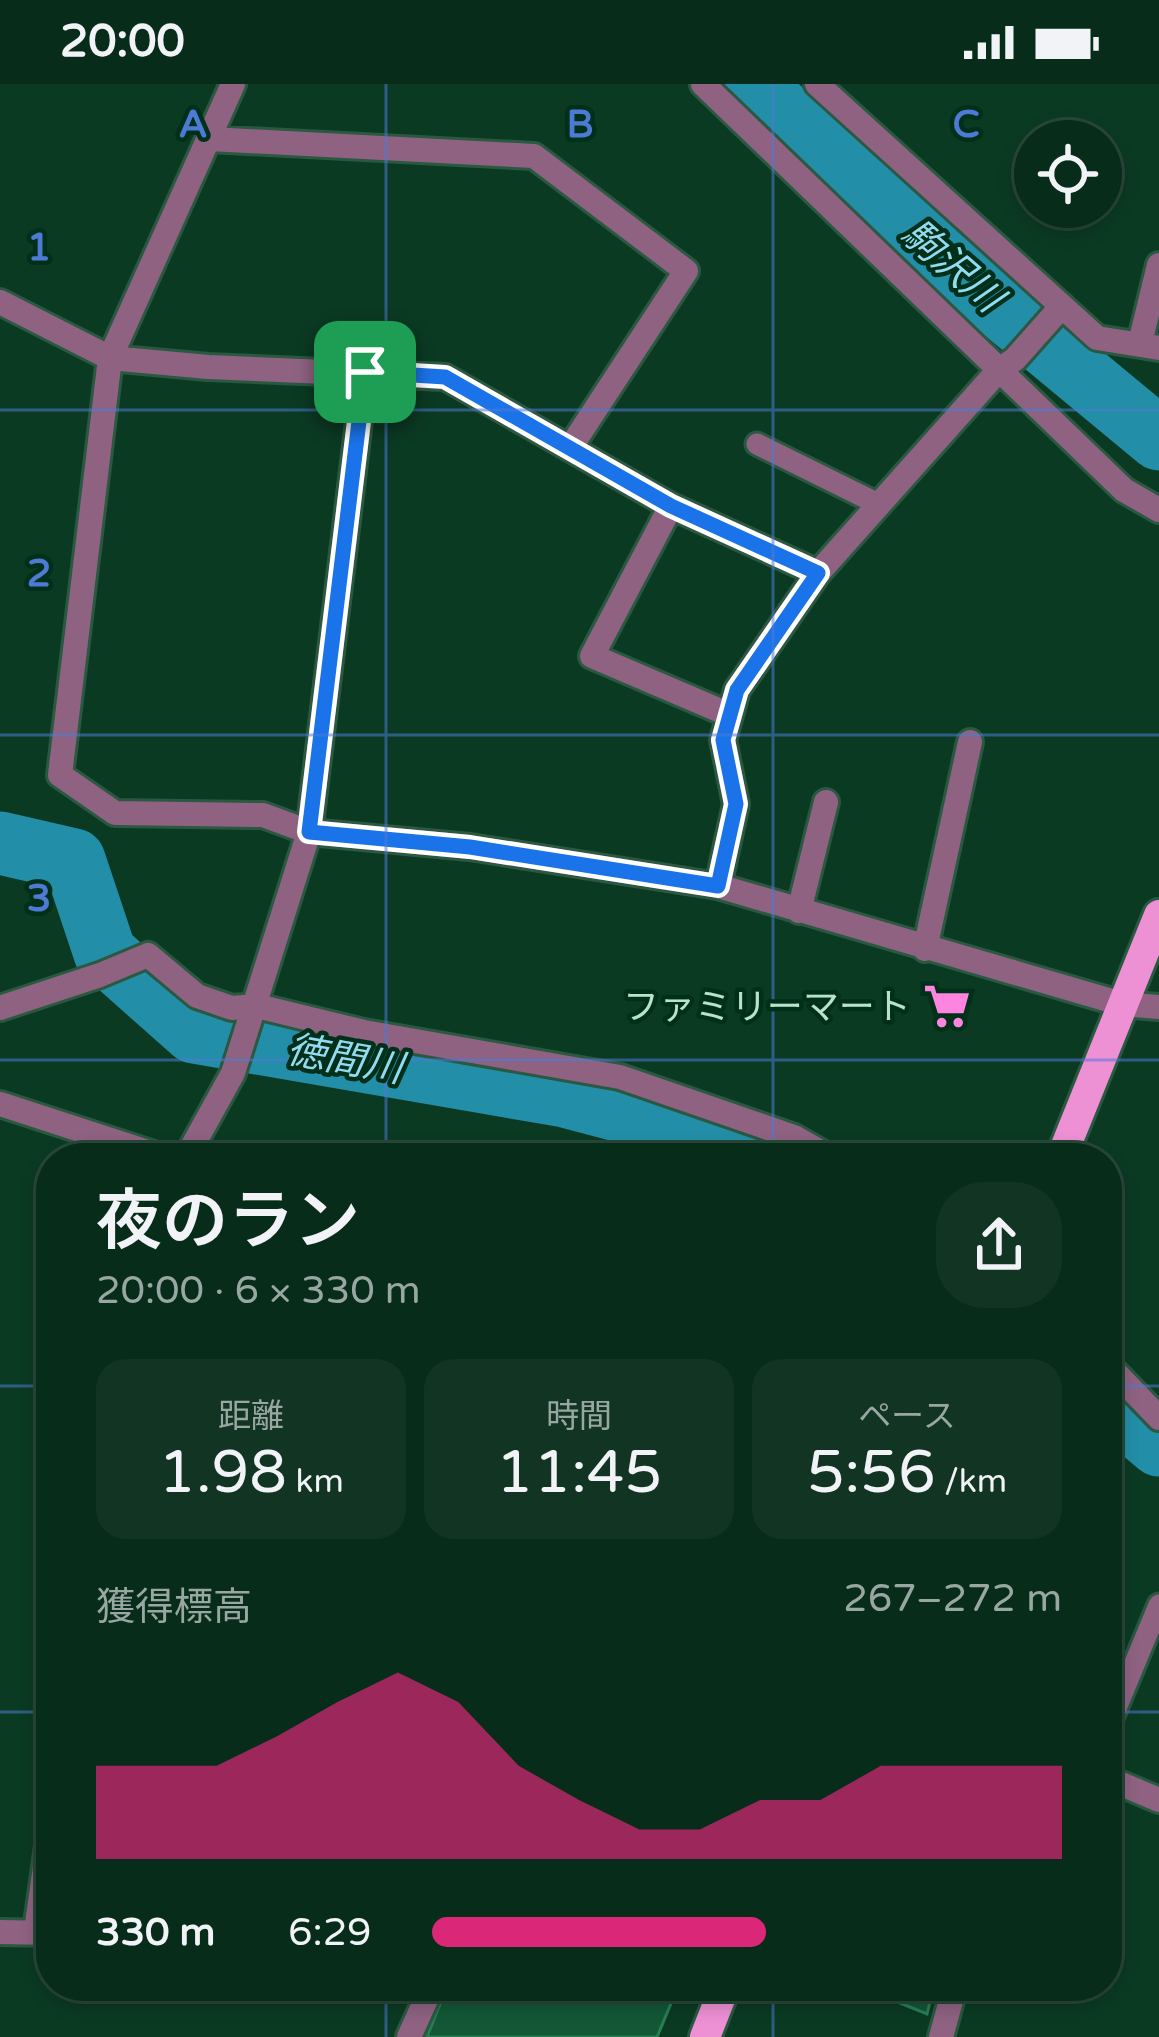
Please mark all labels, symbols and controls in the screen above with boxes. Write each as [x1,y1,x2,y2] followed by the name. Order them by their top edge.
[60,15,185,69] text: 20:00
[178,101,208,148] text: A
[566,101,594,148] text: B
[952,101,980,148] text: C
[1014,120,1122,228] map controls
[1014,120,1122,228] button: locate
[892,210,1015,325] water label: 駒沢川
[27,224,51,271] text: 1
[314,321,416,423] pin
[332,339,398,405] icon: arrive
[27,550,51,597] text: 2
[27,875,51,922] text: 3
[922,981,972,1031] supermarket icon: ファミリーマート
[623,986,911,1029] place label: ファミリーマート
[283,1026,410,1093] water label: 徳間川
[96,1182,360,1262] text: 夜のラン
[936,1182,1062,1308] button: share
[96,1267,421,1314] text: 20:00 · 6 × 330 m
[218,1397,284,1436] text: 距離
[546,1397,612,1436] text: 時間
[858,1397,956,1436] text: ペース
[158,1437,287,1509] text: 1.98
[496,1437,662,1509] text: 11:45
[807,1437,936,1509] text: 5:56
[287,1462,344,1501] text: km
[936,1462,1007,1501] text: /km
[843,1575,1062,1622] text: 267–272 m
[96,1584,252,1631] text: 獲得標高
[96,1909,215,1956] text: 330 m
[288,1909,372,1956] text: 6:29

